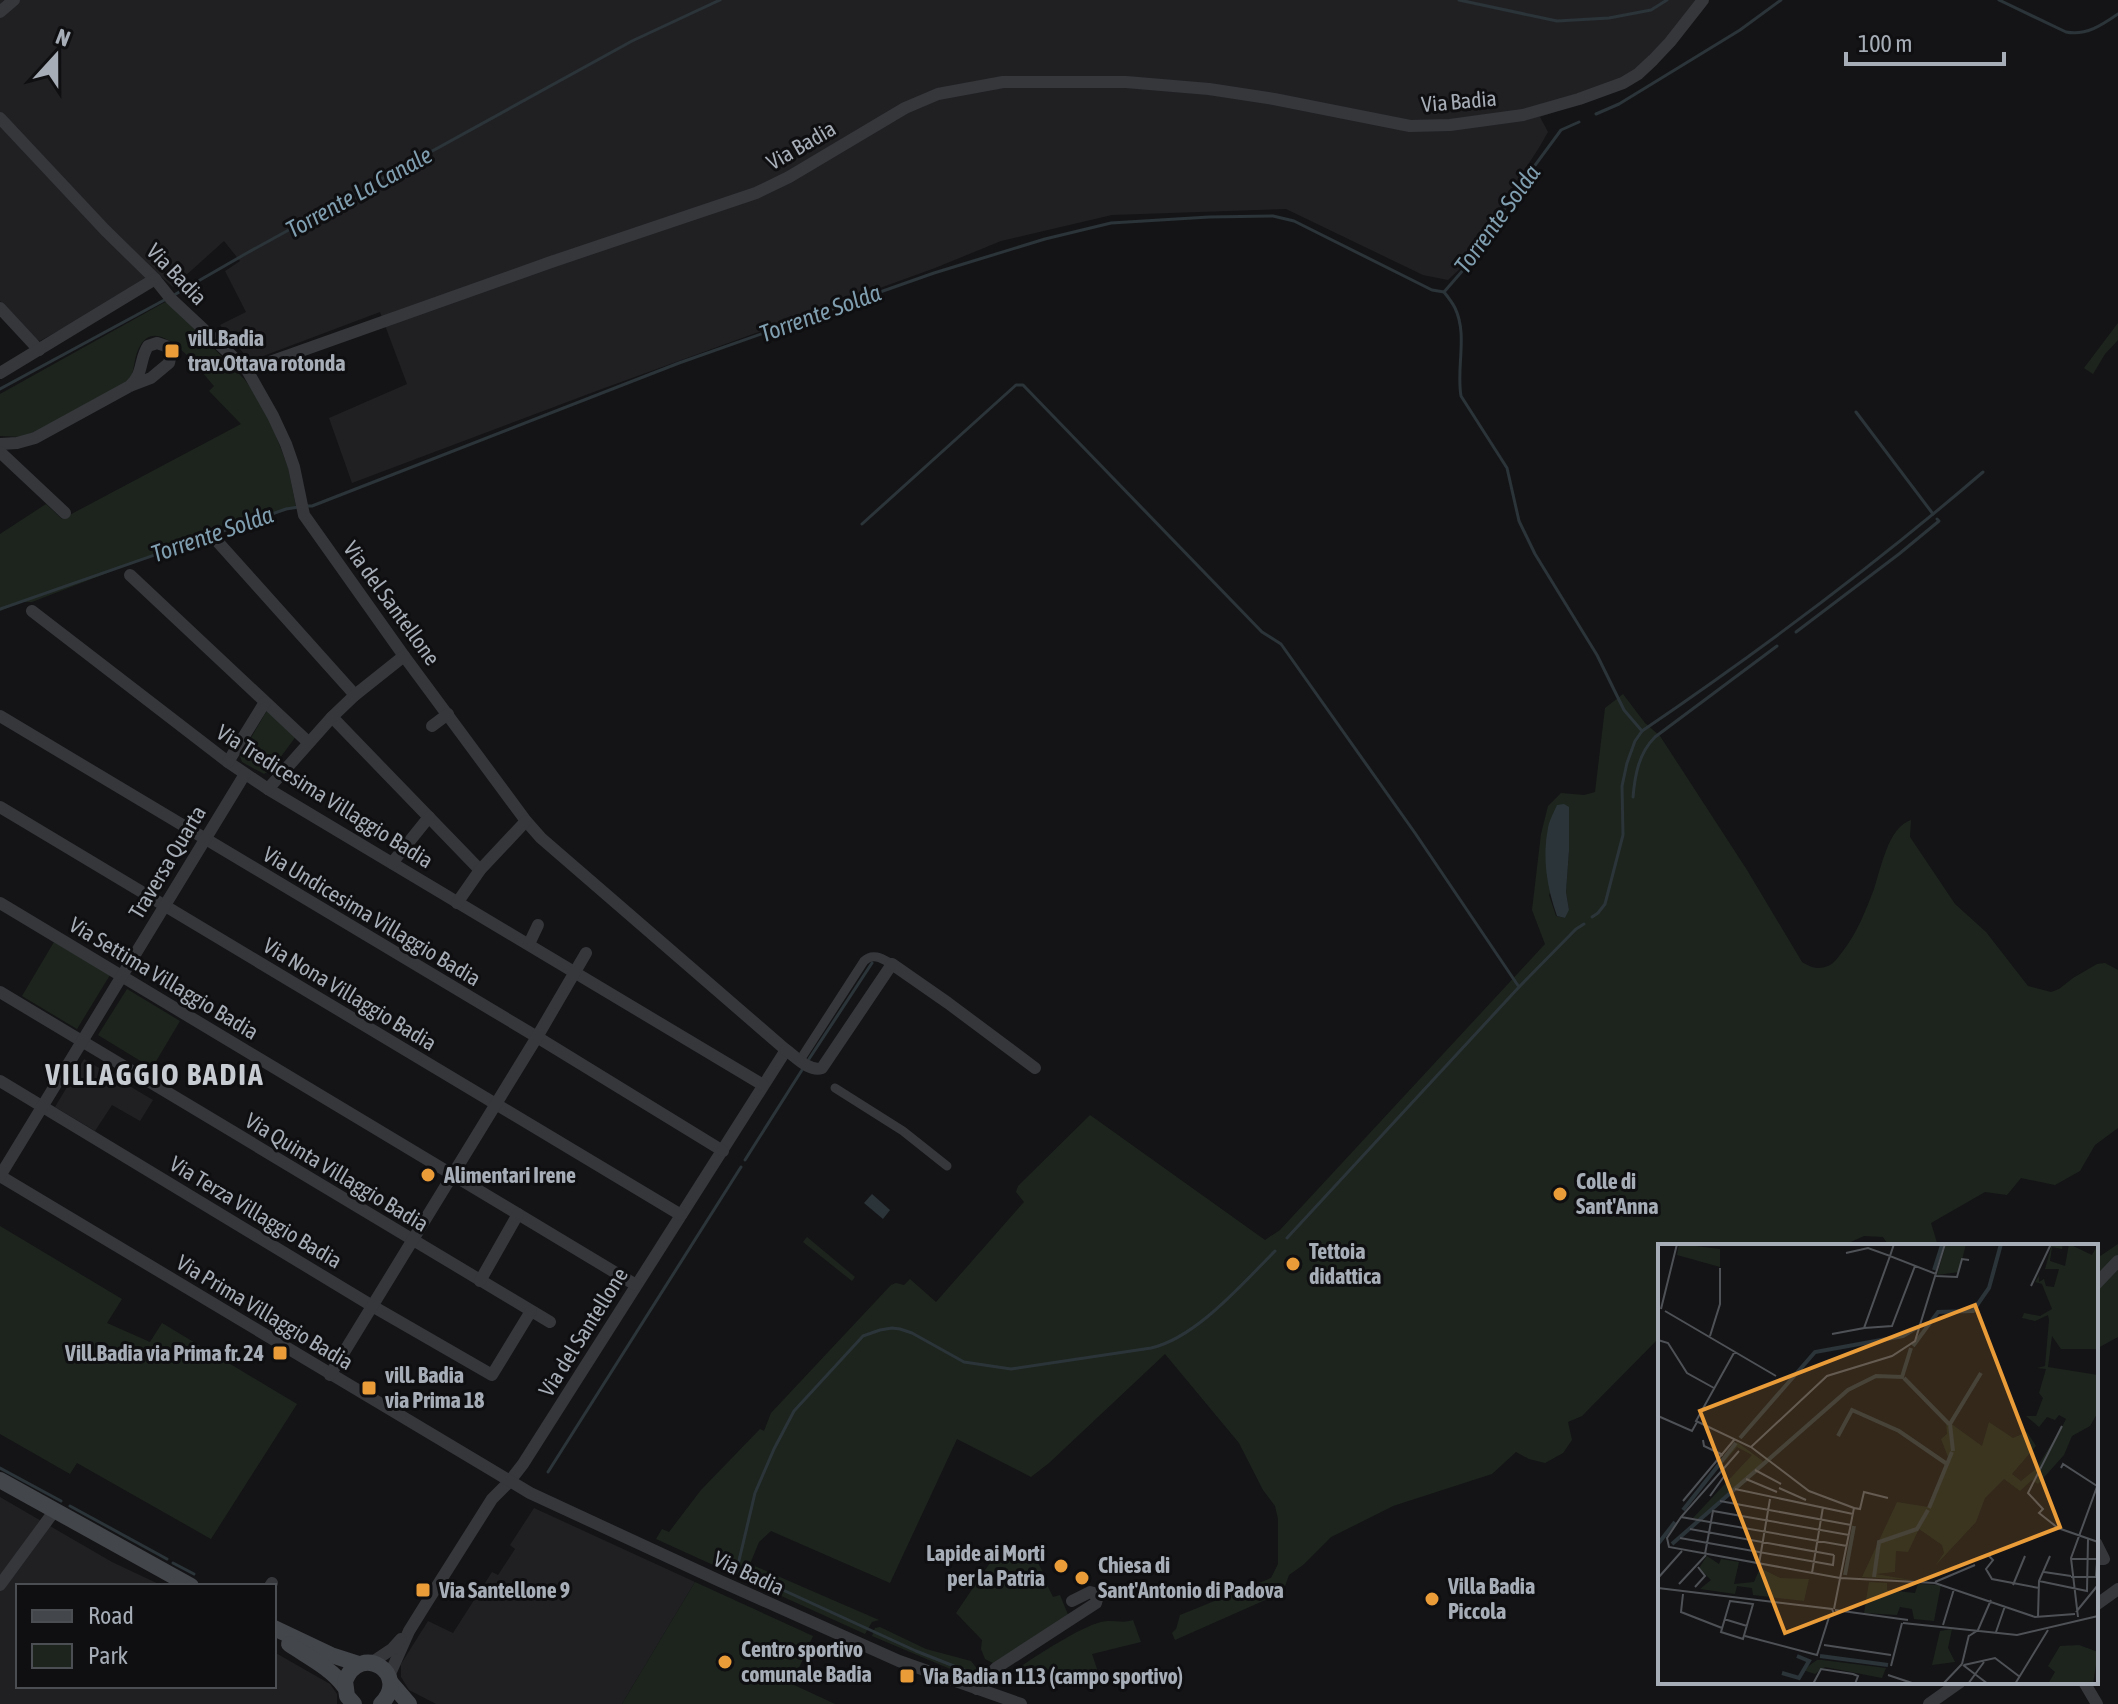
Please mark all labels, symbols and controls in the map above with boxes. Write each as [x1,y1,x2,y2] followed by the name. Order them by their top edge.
[16,16,96,96] north arrow
[1846,16,2004,66] scale bar
[52,23,74,52] text: N
[1858,30,1912,57] text: 100 m
[1420,85,1498,117] street label: Via Badia
[762,115,840,175] street label: Via Badia
[281,141,437,243] water label: Torrente La Canale
[1449,160,1545,278] water label: Torrente Solda
[141,238,213,310] street label: Via Badia
[756,279,884,347] water label: Torrente Solda
[187,325,345,376] place label: vill.Badia trav.Ottava rotonda
[163,342,181,360] marker: vill.Badia trav.Ottava rotonda
[148,501,276,567] water label: Torrente Solda
[338,536,446,670] street label: Via del Santellone
[212,719,438,873] street label: Via Tredicesima Villaggio Badia
[123,801,211,923] street label: Traversa Quarta
[258,841,486,991] street label: Via Undicesima Villaggio Badia
[65,911,263,1045] street label: Via Settima Villaggio Badia
[259,932,441,1056] street label: Via Nona Villaggio Badia
[44,1057,265,1091] district label: VILLAGGIO BADIA
[241,1107,433,1237] street label: Via Quinta Villaggio Badia
[165,1150,347,1274] street label: Via Terza Villaggio Badia
[443,1162,576,1188] place label: Alimentari Irene
[419,1166,437,1184] marker: Alimentari Irene
[1576,1168,1658,1219] place label: Colle di Sant'Anna
[1551,1185,1569,1203] marker: Colle di Sant'Anna
[1309,1238,1381,1289] place label: Tettoia didattica
[1658,1244,2098,1684] inset map
[172,1249,358,1375] street label: Via Prima Villaggio Badia
[1284,1255,1302,1273] marker: Tettoia didattica
[533,1263,633,1401] street label: Via del Santellone
[64,1340,264,1366] place label: Vill.Badia via Prima fr. 24
[271,1344,289,1362] marker: Vill.Badia via Prima fr. 24
[385,1362,484,1413] place label: vill. Badia via Prima 18
[360,1379,378,1397] marker: vill. Badia via Prima 18
[926,1540,1045,1591] place label: Lapide ai Morti per la Patria
[709,1545,789,1601] street label: Via Badia
[1098,1552,1284,1603] place label: Chiesa di Sant'Antonio di Padova
[1052,1557,1070,1575] marker: Lapide ai Morti per la Patria
[1073,1569,1091,1587] marker: Chiesa di Sant'Antonio di Padova
[1447,1573,1535,1624] place label: Villa Badia Piccola
[438,1577,570,1603] place label: Via Santellone 9
[414,1581,432,1599] marker: Via Santellone 9
[16,1584,276,1688] legend
[1423,1590,1441,1608] marker: Villa Badia Piccola
[88,1602,134,1629] text: Road
[741,1636,872,1687] place label: Centro sportivo comunale Badia
[88,1642,129,1669] text: Park
[716,1653,734,1671] marker: Centro sportivo comunale Badia
[922,1663,1183,1689] place label: Via Badia n 113 (campo sportivo)
[898,1667,916,1685] marker: Via Badia n 113 (campo sportivo)

